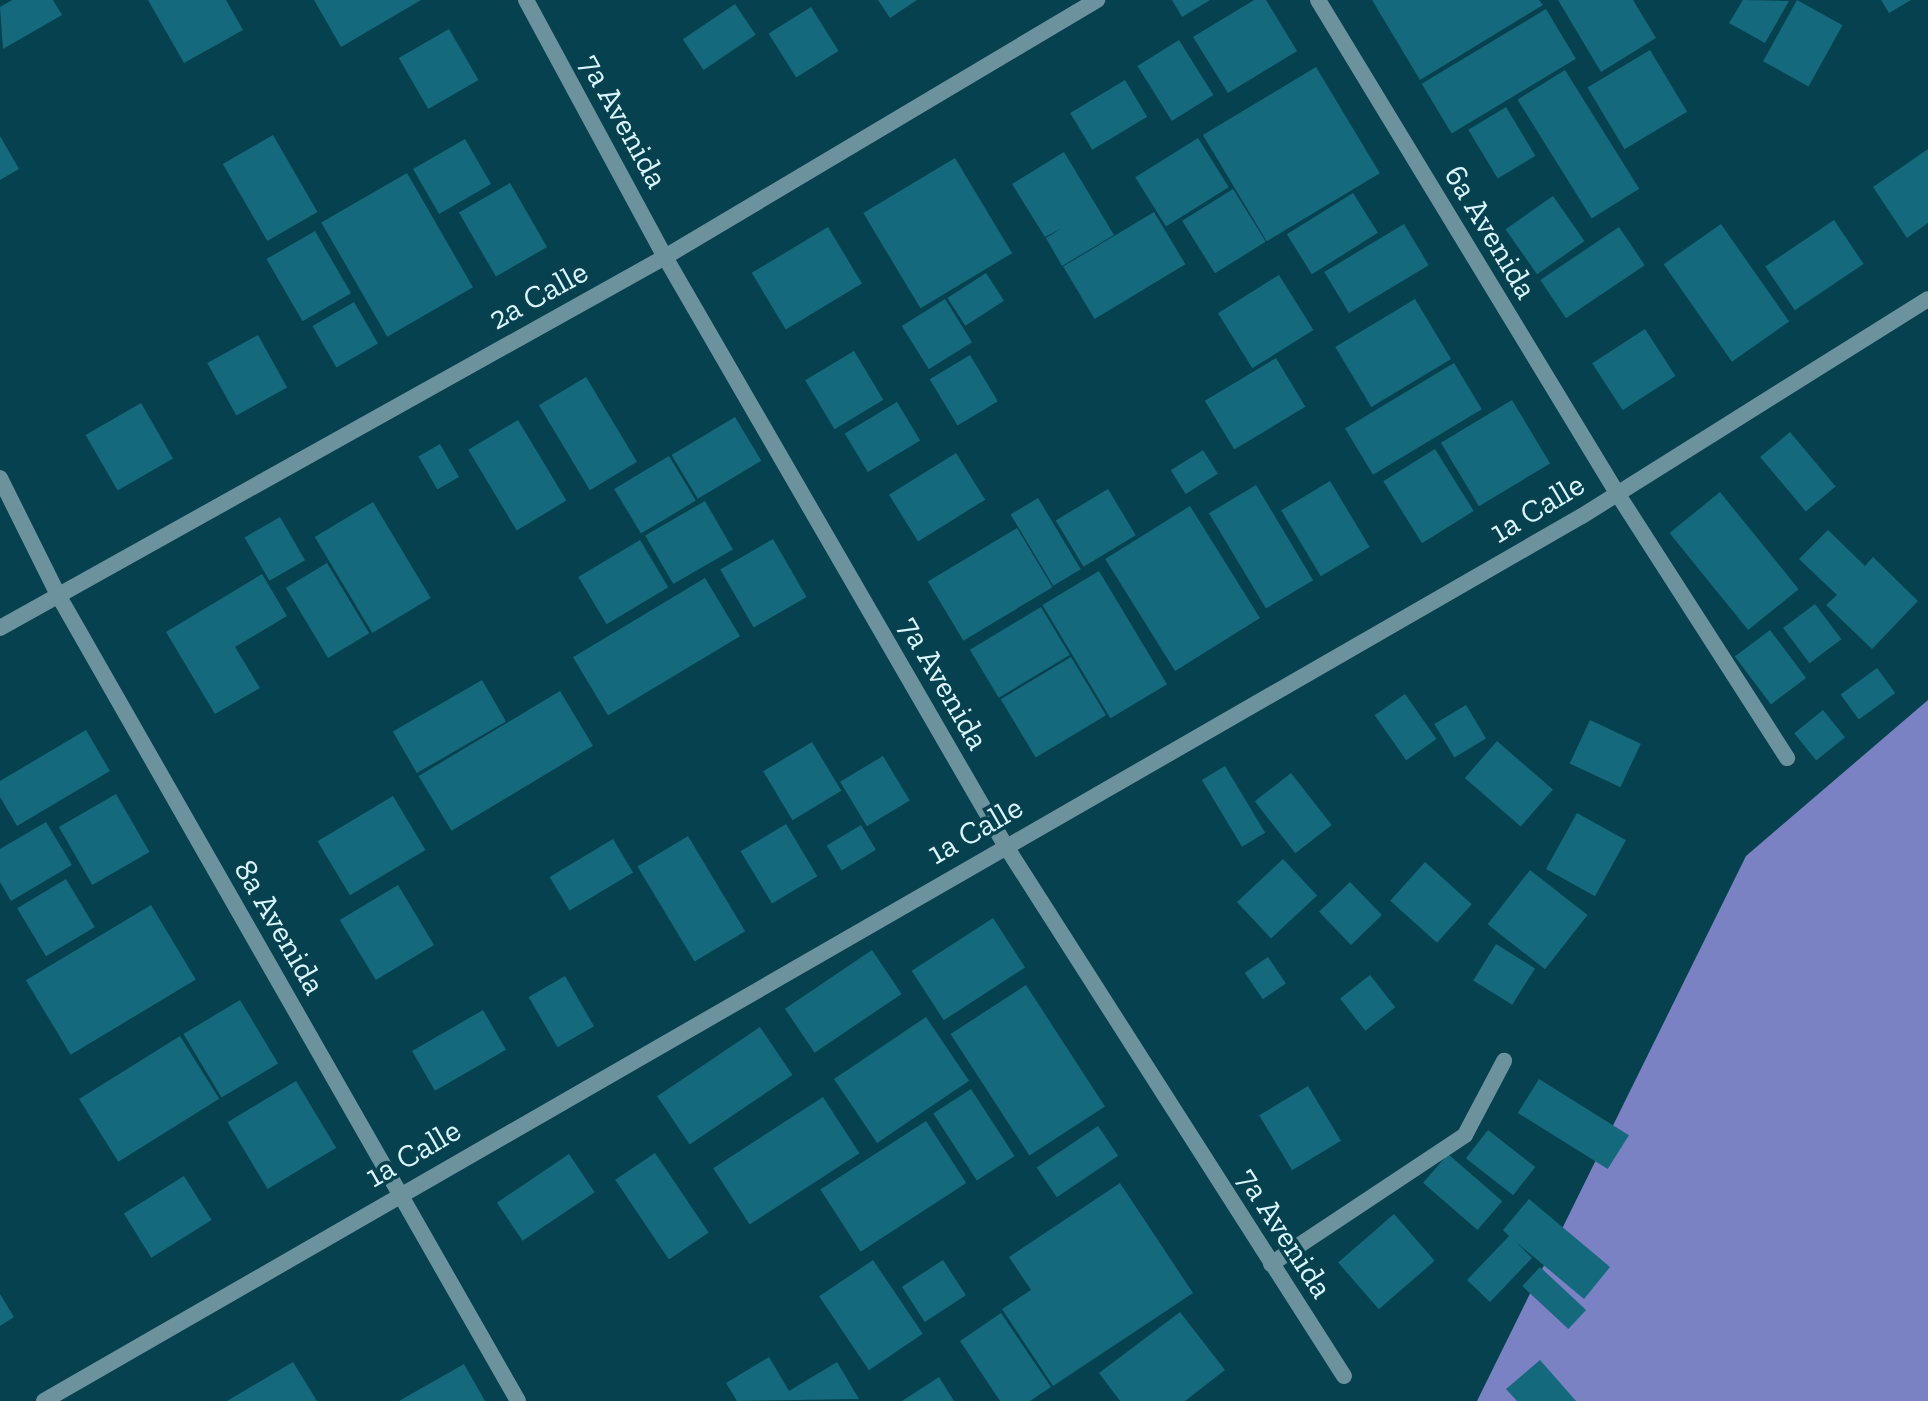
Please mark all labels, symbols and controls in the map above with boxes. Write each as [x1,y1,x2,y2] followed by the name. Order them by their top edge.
[571,47,677,195] street label: 7a Avenida
[1436,158,1546,306] street label: 6a Avenida
[482,252,594,338] street label: 2a Calle
[1483,465,1591,551] street label: 1a Calle
[890,609,998,757] street label: 7a Avenida
[921,788,1029,872] street label: 1a Calle
[226,852,334,1002] street label: 8a Avenida
[359,1111,467,1195] street label: 1a Calle
[1229,1160,1341,1306] street label: 7a Avenida

